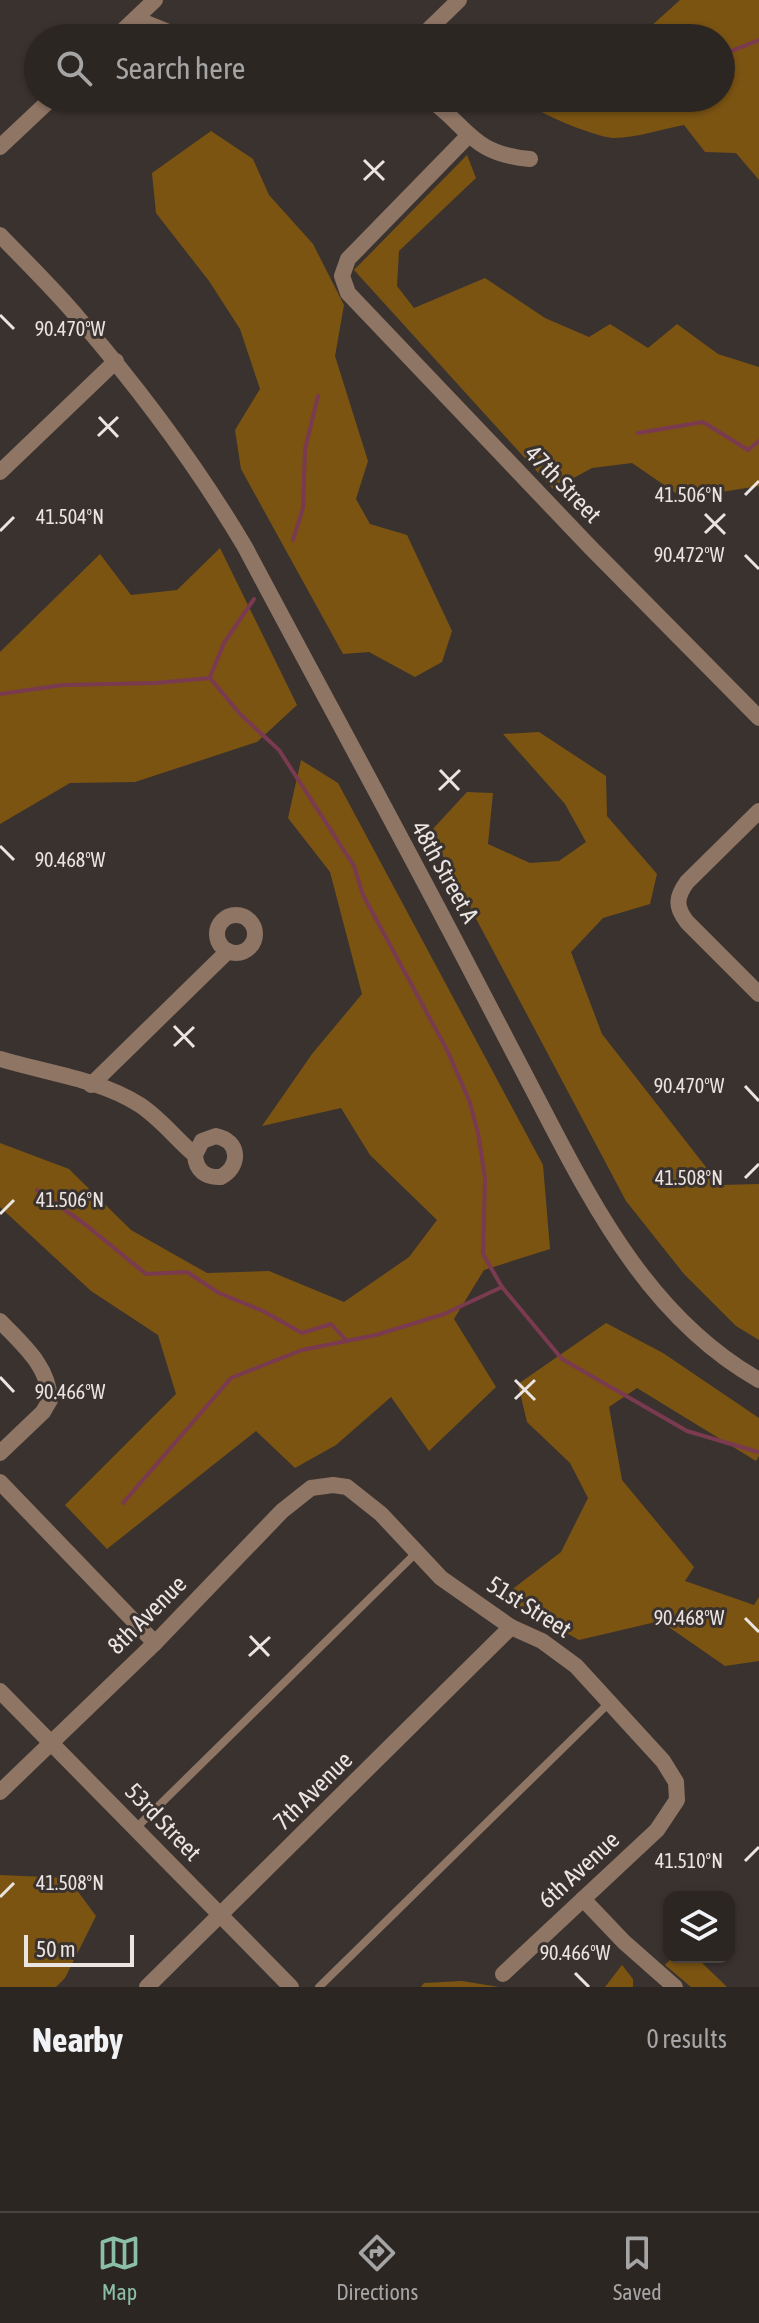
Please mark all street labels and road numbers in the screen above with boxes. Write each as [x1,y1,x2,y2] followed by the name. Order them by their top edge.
[520,439,607,528] street label: 47th Street
[406,816,485,928] street label: 48th Street A
[102,1570,191,1659] street label: 8th Avenue
[482,1570,576,1643] street label: 51st Street
[268,1746,357,1835] street label: 7th Avenue
[120,1777,207,1866] street label: 53rd Street
[533,1826,624,1913] street label: 6th Avenue

